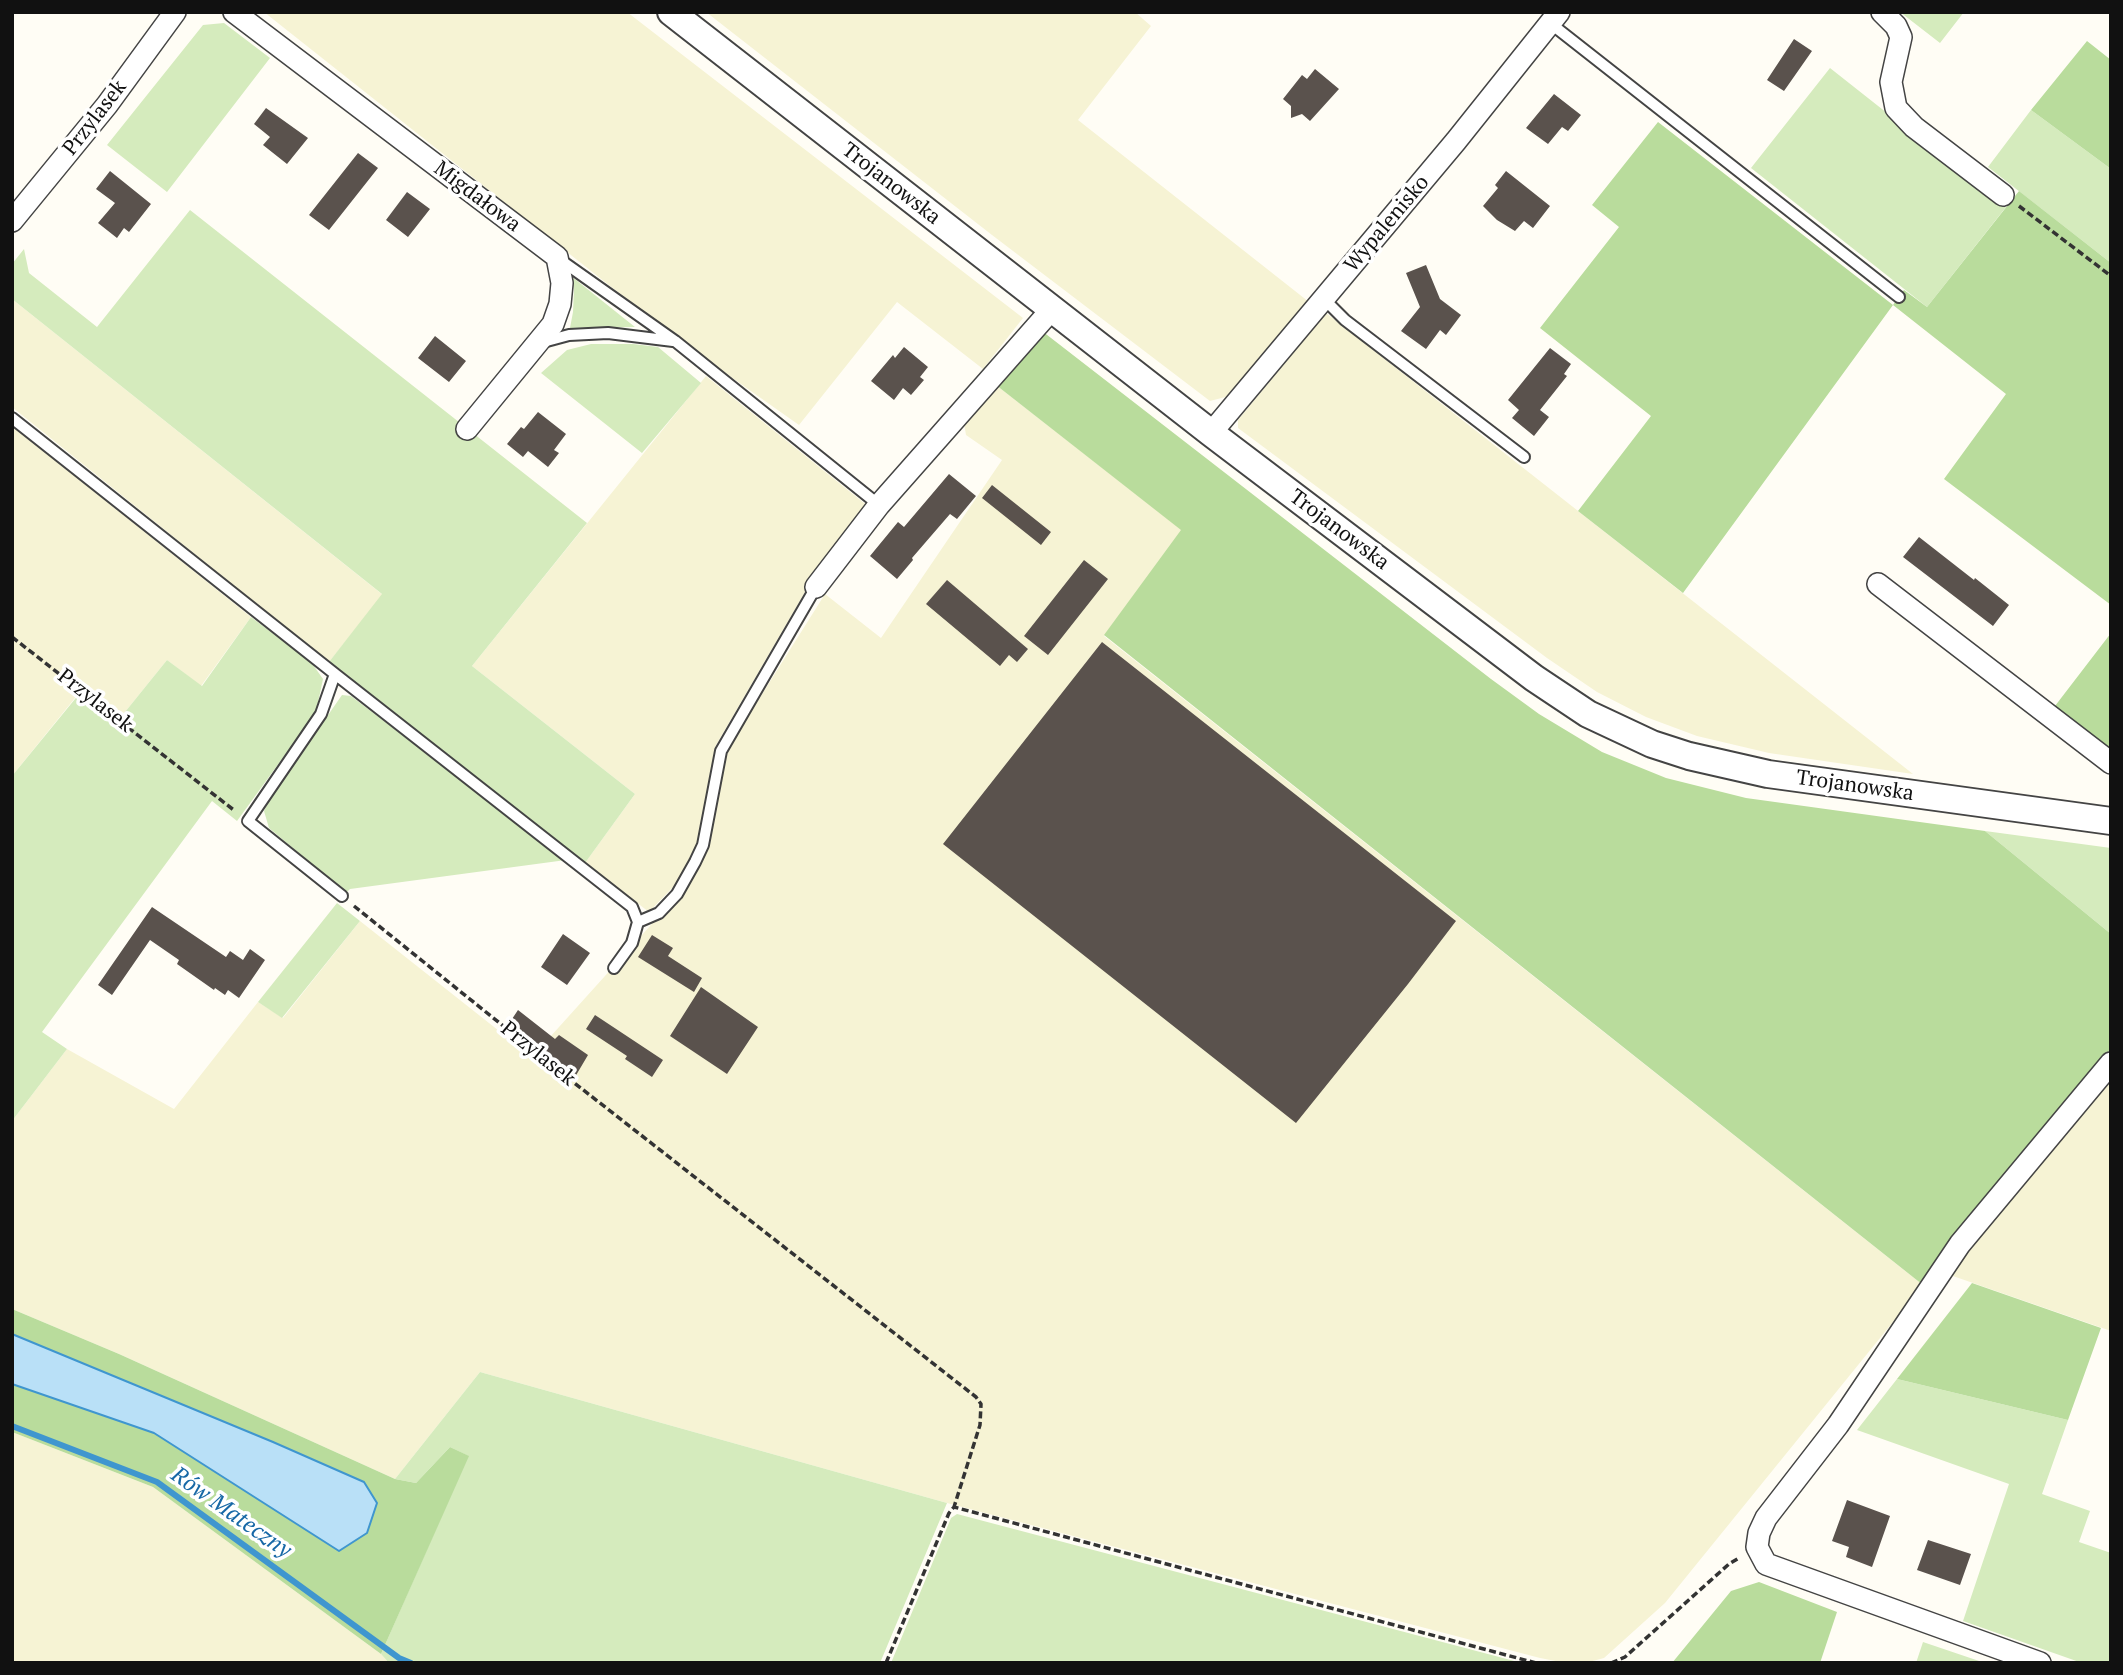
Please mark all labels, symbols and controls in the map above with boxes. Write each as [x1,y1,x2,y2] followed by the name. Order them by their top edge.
[58,75,132,161] street label: Przylasek
[837,138,945,230] street label: Trojanowska
[429,156,525,238] street label: Migdałowa
[1339,170,1435,278] street label: Wypalenisko
[1284,484,1394,576] street label: Trojanowska
[52,664,138,738] street label: Przylasek
[1795,765,1915,807] street label: Trojanowska
[496,1016,580,1092] street label: Przylasek
[166,1461,296,1565] water label: Rów Mateczny

